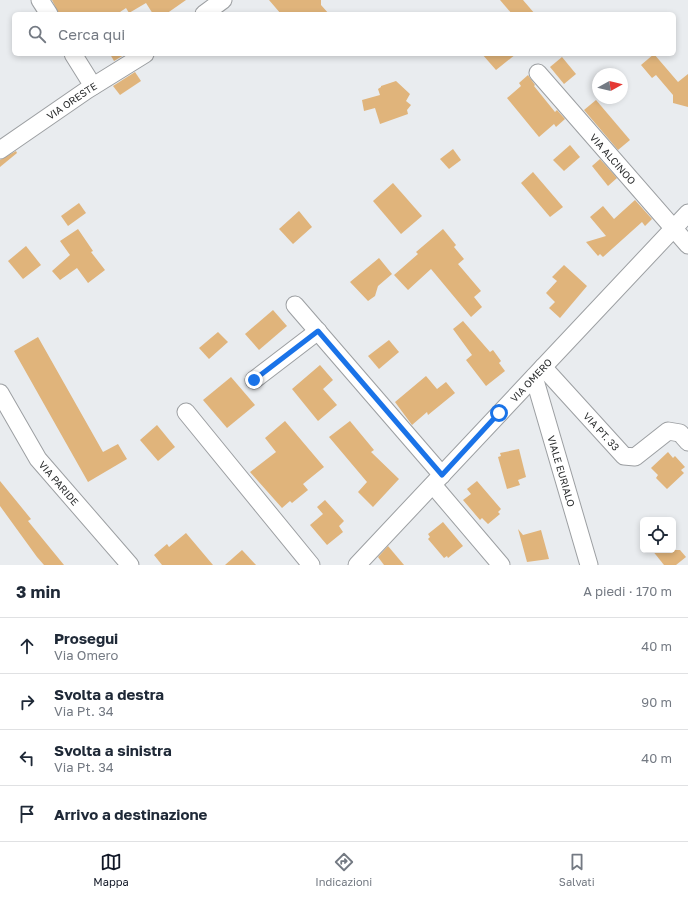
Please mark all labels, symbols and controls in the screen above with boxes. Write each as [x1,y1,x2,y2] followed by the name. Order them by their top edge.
[12,12,676,56] search box
[26,23,48,45] icon: search
[58,25,125,43] text: Cerca qui
[592,68,628,104] north arrow
[44,79,99,122] street label: VIA ORESTE
[588,131,638,187] street label: VIA ALCINOO
[508,356,554,404] street label: VIA OMERO
[245,371,263,389] route end
[490,404,508,422] route start
[581,410,622,453] street label: VIA PT. 33
[545,434,578,508] street label: VIALE EURIALO
[36,459,81,508] street label: VIA PARIDE
[640,517,676,553] map controls
[640,517,676,553] button: locate
[16,581,60,602] text: 3 min
[583,583,672,599] text: A piedi · 170 m
[54,629,118,647] text: Prosegui
[16,635,38,657] icon: ahead
[641,638,672,654] text: 40 m
[54,647,118,663] text: Via Omero
[54,685,164,703] text: Svolta a destra
[16,691,38,713] icon: right
[641,694,672,710] text: 90 m
[54,703,114,719] text: Via Pt. 34
[54,741,172,759] text: Svolta a sinistra
[16,747,38,769] icon: left
[641,750,672,766] text: 40 m
[54,759,114,775] text: Via Pt. 34
[16,803,38,825] icon: arrive
[54,805,207,823] text: Arrivo a destinazione
[93,851,129,888] tab: Mappa
[315,851,372,888] tab: Indicazioni
[559,851,595,888] tab: Salvati

